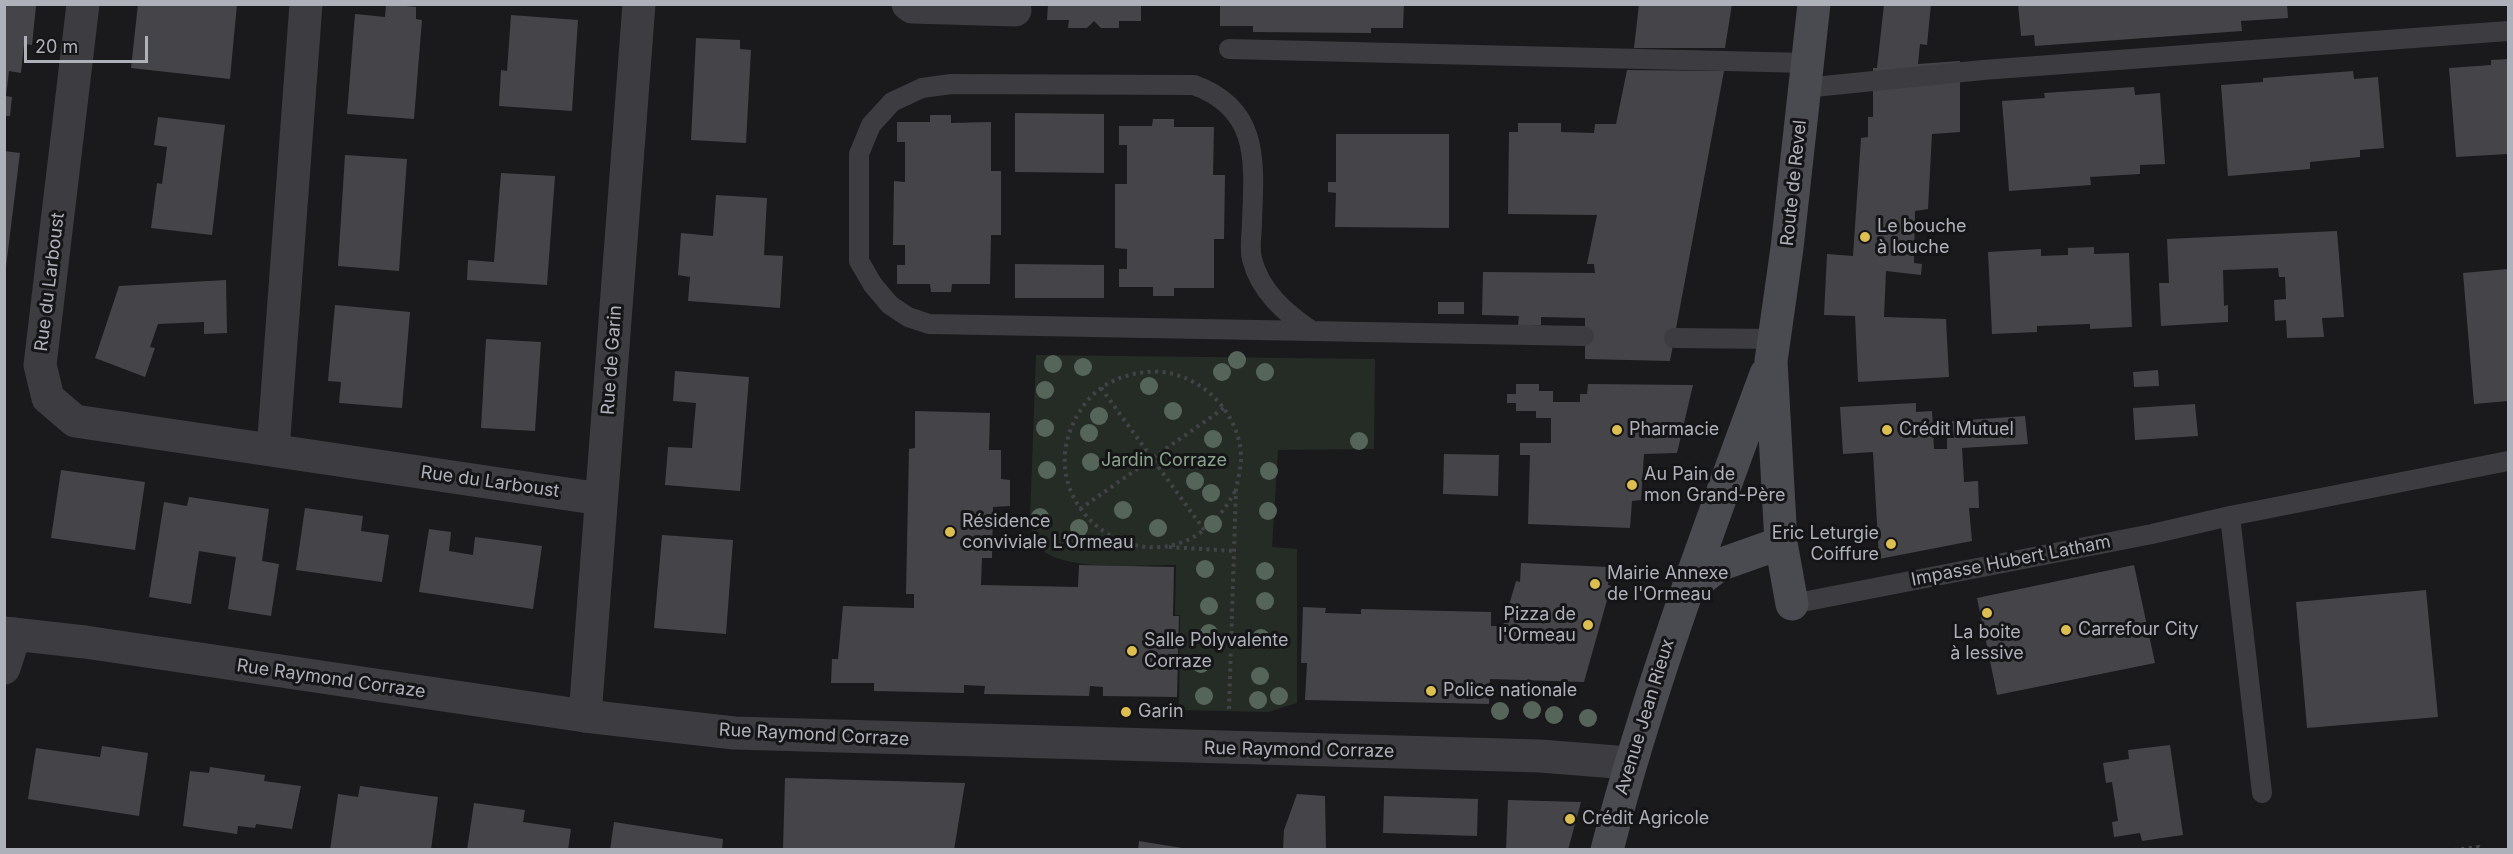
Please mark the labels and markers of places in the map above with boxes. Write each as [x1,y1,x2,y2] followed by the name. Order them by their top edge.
[1877,216,1967,258] place label: Le bouche à louche
[1858,230,1872,244] marker: Le bouche à louche
[1629,419,1719,441] place label: Pharmacie
[1899,419,2014,441] place label: Crédit Mutuel
[1610,423,1624,437] marker: Pharmacie
[1880,423,1894,437] marker: Crédit Mutuel
[1644,464,1785,506] place label: Au Pain de mon Grand-Père
[1625,478,1639,492] marker: Au Pain de mon Grand-Père
[962,511,1134,554] place label: Résidence conviviale L’Ormeau
[1772,523,1879,566] place label: Eric Leturgie Coiffure
[943,525,957,539] marker: Résidence conviviale L’Ormeau
[1884,537,1898,551] marker: Eric Leturgie Coiffure
[1607,563,1728,606] place label: Mairie Annexe de l'Ormeau
[1588,577,1602,591] marker: Mairie Annexe de l'Ormeau
[1498,604,1576,646] place label: Pizza de l'Ormeau
[1980,606,1994,620] marker: La boite à lessive
[1581,618,1595,632] marker: Pizza de l'Ormeau
[2078,619,2199,641] place label: Carrefour City
[1950,622,2024,664] place label: La boite à lessive
[2059,623,2073,637] marker: Carrefour City
[1144,630,1289,672] place label: Salle Polyvalente Corraze
[1125,644,1139,658] marker: Salle Polyvalente Corraze
[1443,680,1577,702] place label: Police nationale
[1424,684,1438,698] marker: Police nationale
[1138,701,1184,723] place label: Garin
[1119,705,1133,719] marker: Garin
[1582,808,1709,830] place label: Crédit Agricole
[1563,812,1577,826] marker: Crédit Agricole

